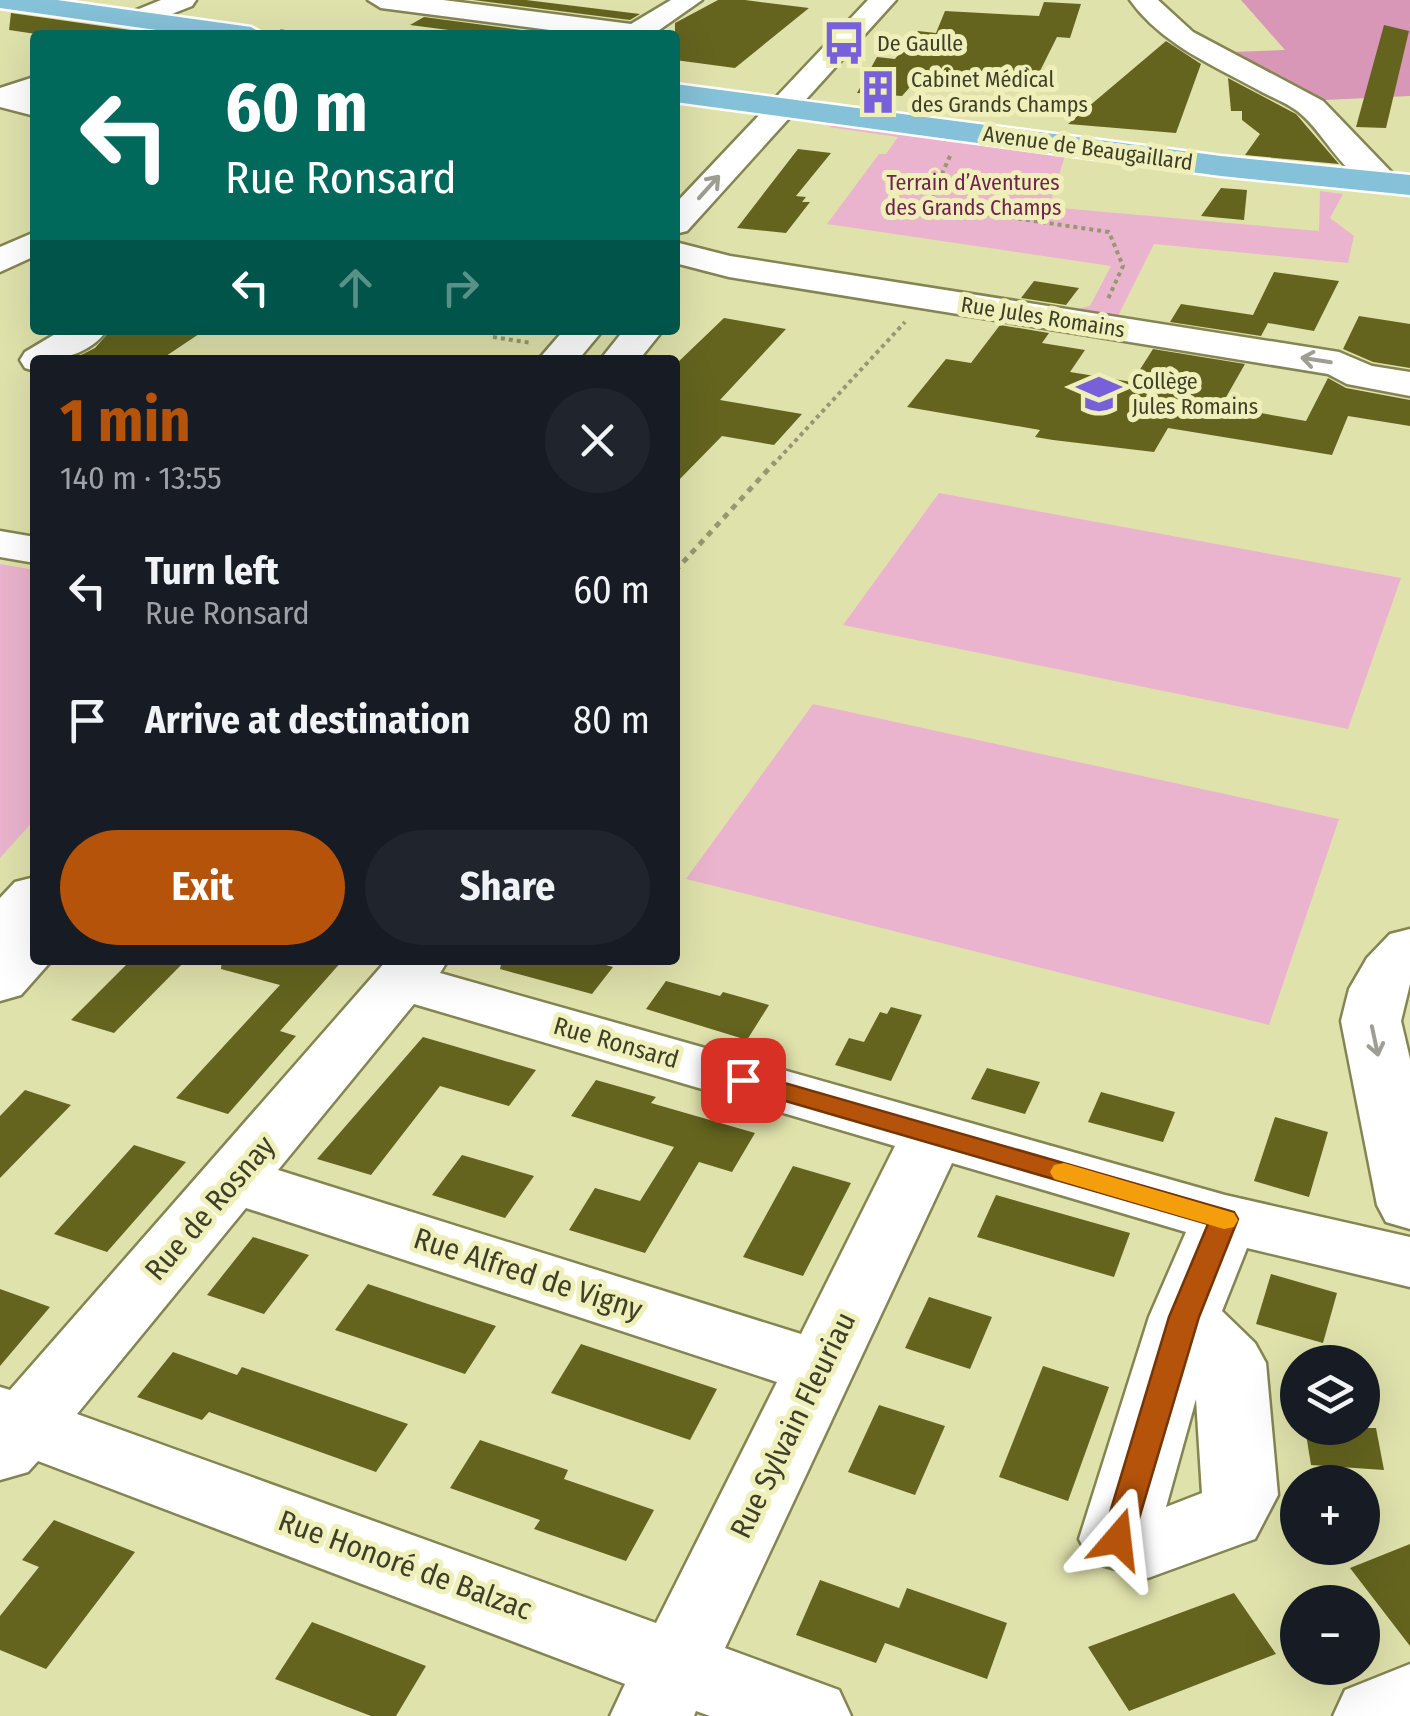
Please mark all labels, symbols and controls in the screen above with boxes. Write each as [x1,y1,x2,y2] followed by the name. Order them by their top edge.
[820,19,868,67] bus stop icon: De Gaulle
[877,30,963,57] place label: De Gaulle
[225,66,368,150] text: 60 m
[911,66,1088,118] place label: Cabinet Médical des Grands Champs
[854,68,902,116] building icon: Cabinet Médical des Grands Champs
[60,70,190,200] icon: left
[981,120,1195,176] street label: Avenue de Beaugaillard
[225,151,457,205] text: Rue Ronsard
[885,169,1061,221] park label: Terrain d’Aventures des Grands Champs
[697,175,720,200] one-way arrow
[223,260,278,315] icon: left
[328,260,383,315] icon: ahead
[433,260,488,315] icon: right
[959,291,1127,343] street label: Rue Jules Romains
[1301,351,1333,369] one-way arrow
[1132,368,1258,420] place label: Collège Jules Romains
[1075,370,1123,418] school or university icon: Collège Jules Romains
[60,385,191,457] text: 1 min
[545,388,650,493] button: close
[60,459,222,497] text: 140 m · 13:55
[145,548,279,594] text: Turn left
[60,563,115,618] icon: left
[573,567,650,613] text: 60 m
[145,594,310,632] text: Rue Ronsard
[60,693,115,748] icon: arrive
[145,697,470,743] text: Arrive at destination
[573,697,650,743] text: 80 m
[60,830,345,945] button: Exit
[365,830,650,945] button: Share
[550,1011,682,1075] street label: Rue Ronsard
[1367,1024,1386,1056] one-way arrow
[701,1038,786,1123] pin
[716,1053,771,1108] icon: arrive
[137,1128,283,1288] street label: Rue de Rosnay
[409,1220,647,1328] street label: Rue Alfred de Vigny
[723,1306,863,1544] street label: Rue Sylvain Fleuriau
[1280,1345,1380,1685] map controls
[1280,1345,1380,1445] button: layers
[1280,1465,1380,1565] button: +
[1066,1487,1170,1591] position arrow
[273,1502,537,1628] street label: Rue Honoré de Balzac
[1280,1585,1380,1685] button: −

